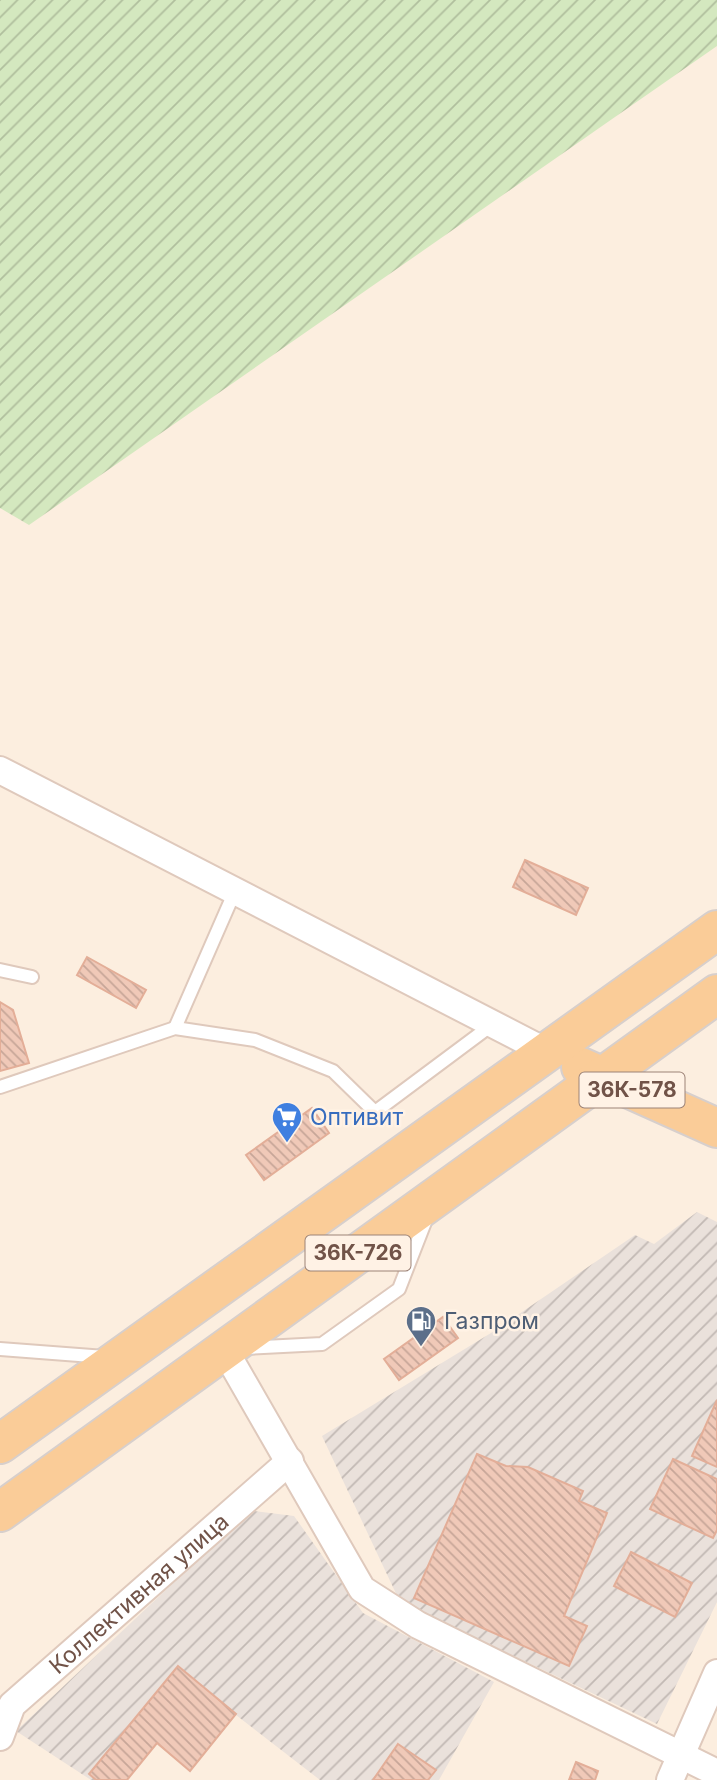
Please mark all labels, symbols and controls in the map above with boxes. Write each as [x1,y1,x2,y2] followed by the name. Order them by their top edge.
[580,1072,684,1108] road number: 36К-578
[270,1100,304,1144] supermarket icon: Оптивит
[310,1103,403,1131] place label: Оптивит
[306,1236,410,1270] road number: 36К-726
[404,1304,438,1348] fuel station icon: Газпром
[444,1307,539,1335] place label: Газпром
[43,1507,234,1680] street label: Коллективная улица

